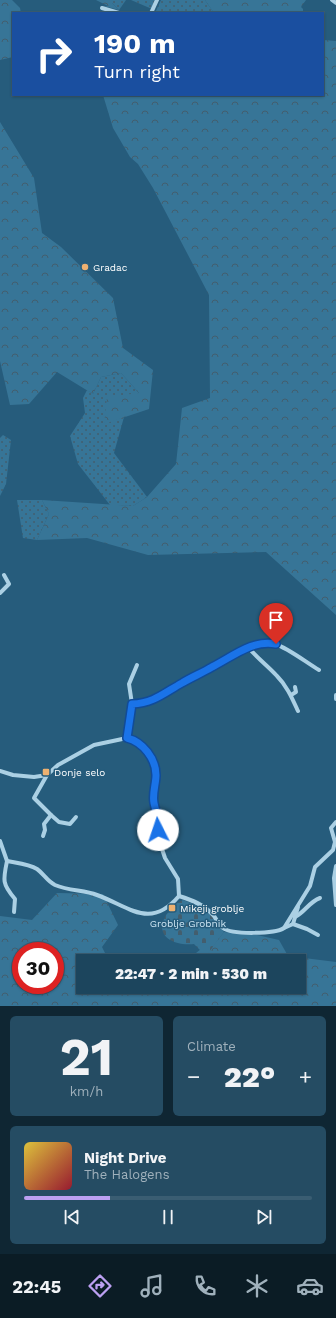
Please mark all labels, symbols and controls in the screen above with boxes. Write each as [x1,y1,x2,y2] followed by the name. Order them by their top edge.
[94,27,176,60] text: 190 m
[28,28,80,80] icon: right
[94,61,180,82] text: Turn right
[80,262,90,272] marker: Gradac
[93,262,128,273] place label: Gradac
[259,603,293,644] pin
[265,609,287,631] icon: arrive
[41,767,51,777] marker: Donje selo
[54,767,105,778] place label: Donje selo
[137,809,179,851] position arrow
[167,903,177,913] marker: Mikeji groblje
[180,903,244,914] place label: Mikeji groblje
[150,918,226,929] park label: Groblje Grobnik
[12,942,64,994] speed limit sign: 30
[115,965,267,983] text: 22:47 · 2 min · 530 m
[60,1027,113,1088] text: 21
[187,1039,236,1054] text: Climate
[224,1059,275,1094] text: 22°
[187,1064,200,1089] text: −
[299,1064,312,1089] text: +
[70,1084,103,1099] text: km/h
[84,1149,167,1167] text: Night Drive
[84,1167,170,1182] text: The Halogens
[61,1206,83,1228] icon: previous
[157,1206,179,1228] icon: pause
[253,1206,275,1228] icon: next
[86,1272,114,1300] icon: directions
[138,1272,166,1300] icon: music
[191,1272,219,1300] icon: phone
[243,1272,271,1300] icon: climate
[296,1272,324,1300] icon: car
[12,1276,61,1297] text: 22:45

